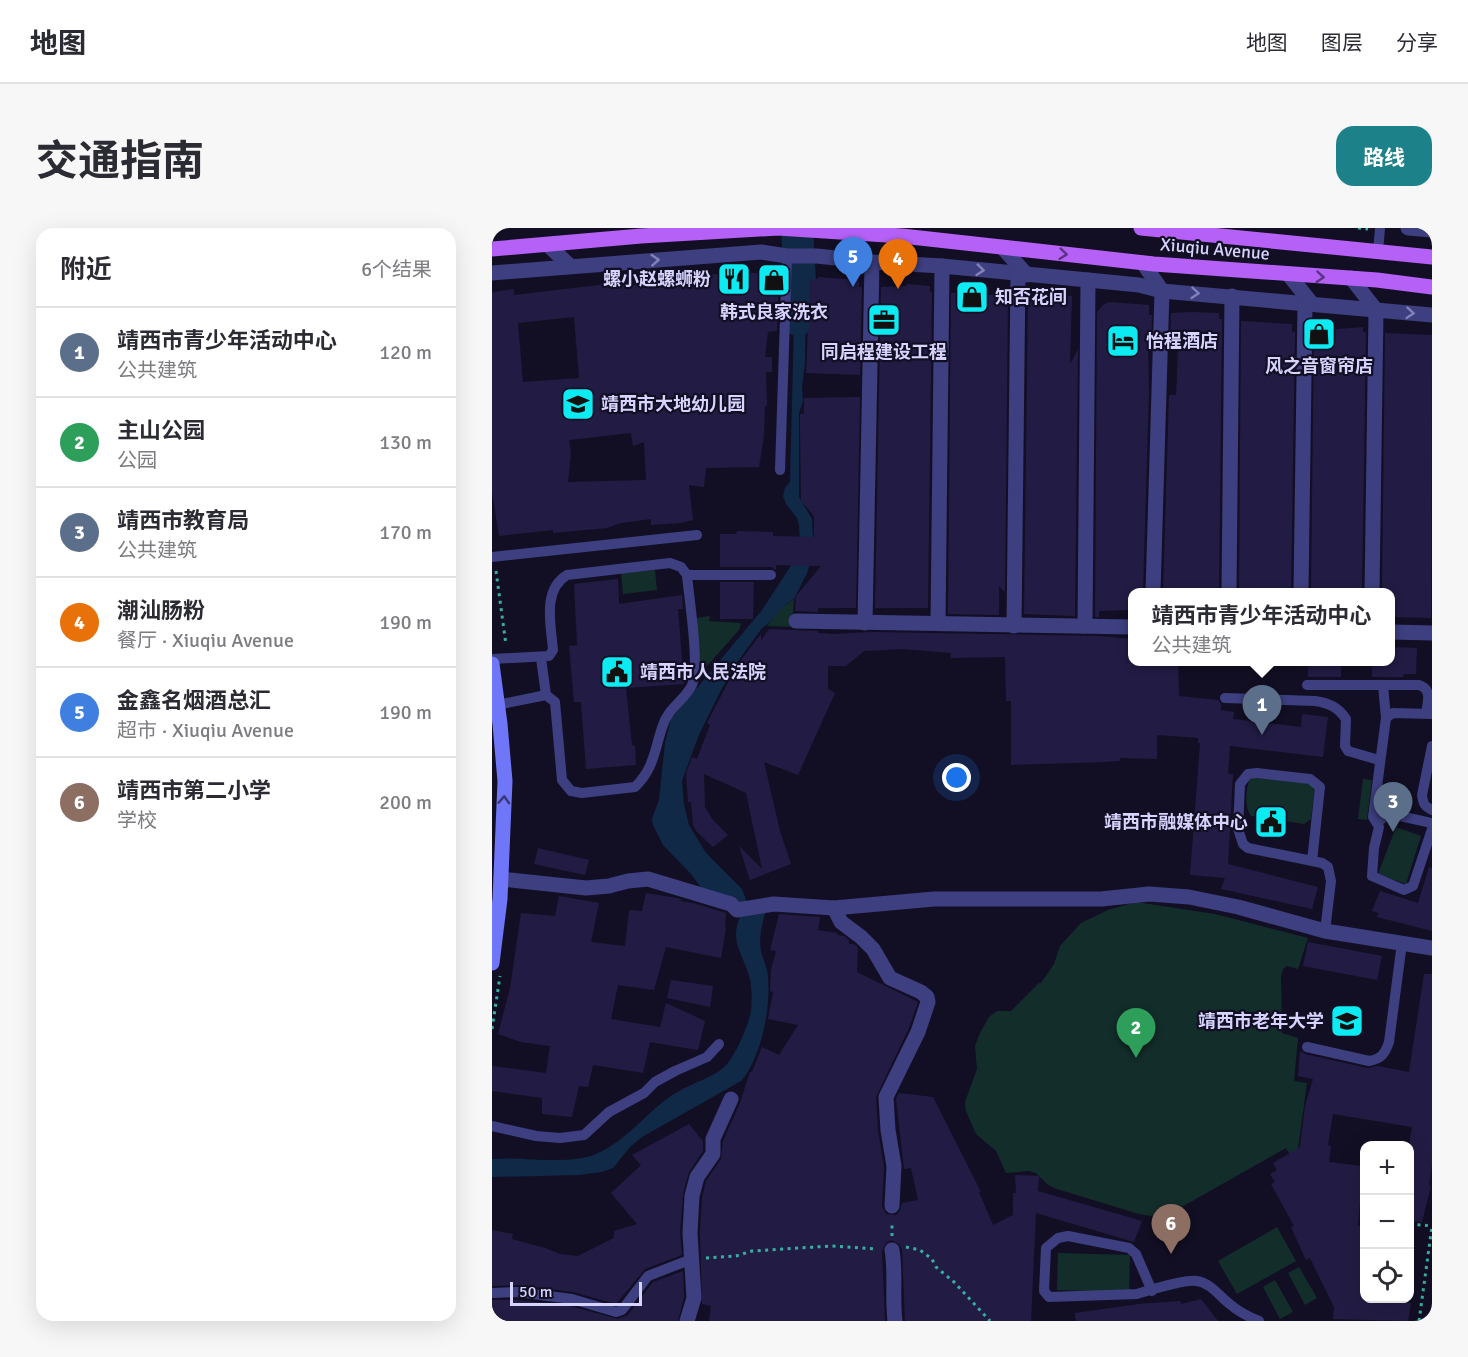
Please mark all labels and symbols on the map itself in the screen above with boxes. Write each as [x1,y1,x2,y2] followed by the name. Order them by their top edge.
[1159,233,1271,265] street label: Xiuqiu Avenue
[834,238,872,287] pin: 5
[878,239,918,289] pin: 4
[1059,247,1068,260] one-way arrow
[650,254,659,267] one-way arrow
[716,261,752,297] restaurant icon: 螺小赵螺蛳粉
[756,262,792,298] shop icon: 韩式良家洗衣
[976,263,985,276] one-way arrow
[603,268,711,290] place label: 螺小赵螺蛳粉
[1316,270,1325,283] one-way arrow
[954,279,990,315] shop icon: 知否花间
[995,286,1067,308] place label: 知否花间
[1190,286,1199,299] one-way arrow
[720,301,828,323] place label: 韩式良家洗衣
[866,302,902,338] office icon: 同启程建设工程
[1405,306,1414,319] one-way arrow
[1301,316,1337,352] shop icon: 风之音窗帘店
[1105,323,1141,359] hotel icon: 怡程酒店
[1146,330,1218,352] place label: 怡程酒店
[821,341,947,363] place label: 同启程建设工程
[1265,355,1373,377] place label: 风之音窗帘店
[560,386,596,422] school or university icon: 靖西市大地幼儿园
[601,393,745,415] place label: 靖西市大地幼儿园
[599,654,635,690] public building icon: 靖西市人民法院
[640,661,766,683] place label: 靖西市人民法院
[1242,686,1282,735] pin: 1
[942,763,971,792] your location
[1374,782,1412,832] pin: 3
[497,795,510,804] one-way arrow
[1253,804,1289,840] public building icon: 靖西市融媒体中心
[1104,811,1248,833] place label: 靖西市融媒体中心
[1329,1003,1365,1039] school or university icon: 靖西市老年大学
[1116,1008,1156,1058] pin: 2
[1198,1010,1324,1032] place label: 靖西市老年大学
[1152,1204,1190,1254] pin: 6
[510,1279,642,1306] scale bar

